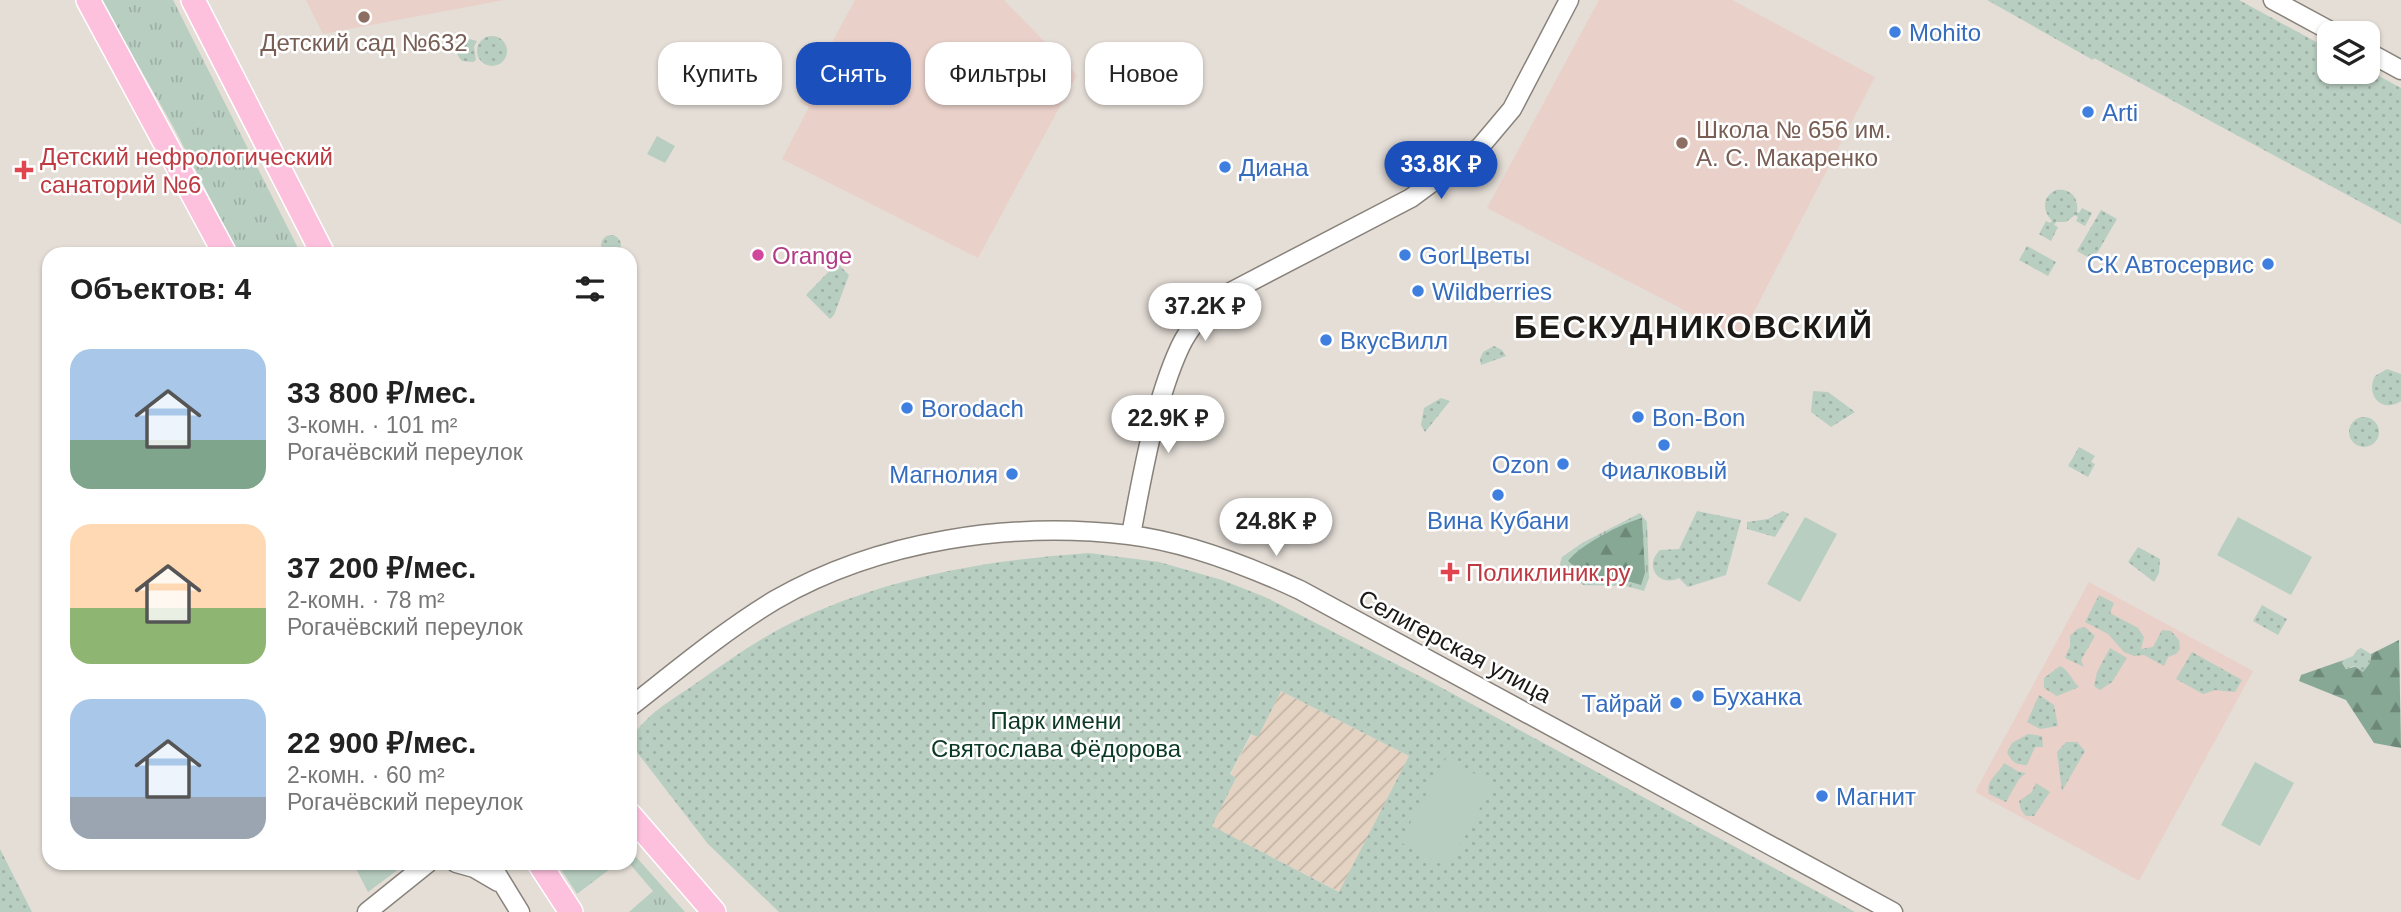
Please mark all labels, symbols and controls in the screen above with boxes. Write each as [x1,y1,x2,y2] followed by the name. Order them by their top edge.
[356,9,372,25] marker: Детский сад №632
[1909,19,1981,46] place label: Mohito
[2317,21,2380,84] map controls
[2317,21,2380,84] button: layers
[1887,24,1903,40] marker: Mohito
[260,29,468,56] place label: Детский сад №632
[658,42,782,105] chip: Купить
[796,42,911,105] chip: Снять
[925,42,1071,105] chip: Фильтры
[1085,42,1203,105] chip: Новое
[2102,99,2138,126] place label: Arti
[2080,104,2096,120] marker: Arti
[1696,116,1891,171] place label: Школа № 656 им. А. С. Макаренко
[1674,135,1690,151] marker: Школа № 656 им. А. С. Макаренко
[1376,142,1506,201] pin: 33.8K ₽
[40,143,333,198] place label: Детский нефрологический санаторий №6
[1400,151,1482,177] text: 33.8K ₽
[1239,154,1309,181] place label: Диана
[1217,159,1233,175] marker: Диана
[14,160,34,180] marker: Детский нефрологический санаторий №6
[772,242,852,269] place label: Orange
[1419,242,1530,269] place label: GorЦветы
[750,247,766,263] marker: Orange
[1397,247,1413,263] marker: GorЦветы
[2087,251,2254,278] place label: СК Автосервис
[2260,256,2276,272] marker: СК Автосервис
[571,270,609,308] icon: filters
[70,272,251,305] text: Объектов: 4
[1432,278,1552,305] place label: Wildberries
[1410,283,1426,299] marker: Wildberries
[1140,284,1270,343] pin: 37.2K ₽
[1164,293,1246,319] text: 37.2K ₽
[1514,309,1874,345] district label: БЕСКУДНИКОВСКИЙ
[1340,327,1448,354] place label: ВкусВилл
[1318,332,1334,348] marker: ВкусВилл
[287,376,476,409] text: 33 800 ₽/мес.
[126,377,210,461] icon: home
[921,395,1024,422] place label: Borodach
[1103,396,1233,455] pin: 22.9K ₽
[899,400,915,416] marker: Borodach
[1652,404,1745,431] place label: Bon-Bon
[1127,405,1209,431] text: 22.9K ₽
[1630,409,1646,425] marker: Bon-Bon
[287,412,458,438] text: 3-комн. · 101 m²
[1656,437,1672,453] marker: Фиалковый
[287,439,523,465] text: Рогачёвский переулок
[1492,451,1549,478] place label: Ozon
[1555,456,1571,472] marker: Ozon
[1601,457,1727,484] place label: Фиалковый
[889,461,998,488] place label: Магнолия
[1004,466,1020,482] marker: Магнолия
[1490,487,1506,503] marker: Вина Кубани
[1211,498,1341,558] pin: 24.8K ₽
[1427,507,1569,534] place label: Вина Кубани
[1235,508,1317,534] text: 24.8K ₽
[287,551,476,584] text: 37 200 ₽/мес.
[126,552,210,636] icon: home
[1466,559,1631,586] place label: Поликлиник.ру
[1440,562,1460,582] marker: Поликлиник.ру
[1354,584,1556,709] street label: Селигерская улица
[287,587,445,613] text: 2-комн. · 78 m²
[287,614,523,640] text: Рогачёвский переулок
[1712,683,1803,710] place label: Буханка
[1690,688,1706,704] marker: Буханка
[1582,690,1662,717] place label: Тайрай
[1668,695,1684,711] marker: Тайрай
[931,707,1182,762] park label: Парк имени Святослава Фёдорова
[287,726,476,759] text: 22 900 ₽/мес.
[126,727,210,811] icon: home
[287,762,445,788] text: 2-комн. · 60 m²
[1836,783,1916,810] place label: Магнит
[1814,788,1830,804] marker: Магнит
[287,789,523,815] text: Рогачёвский переулок

